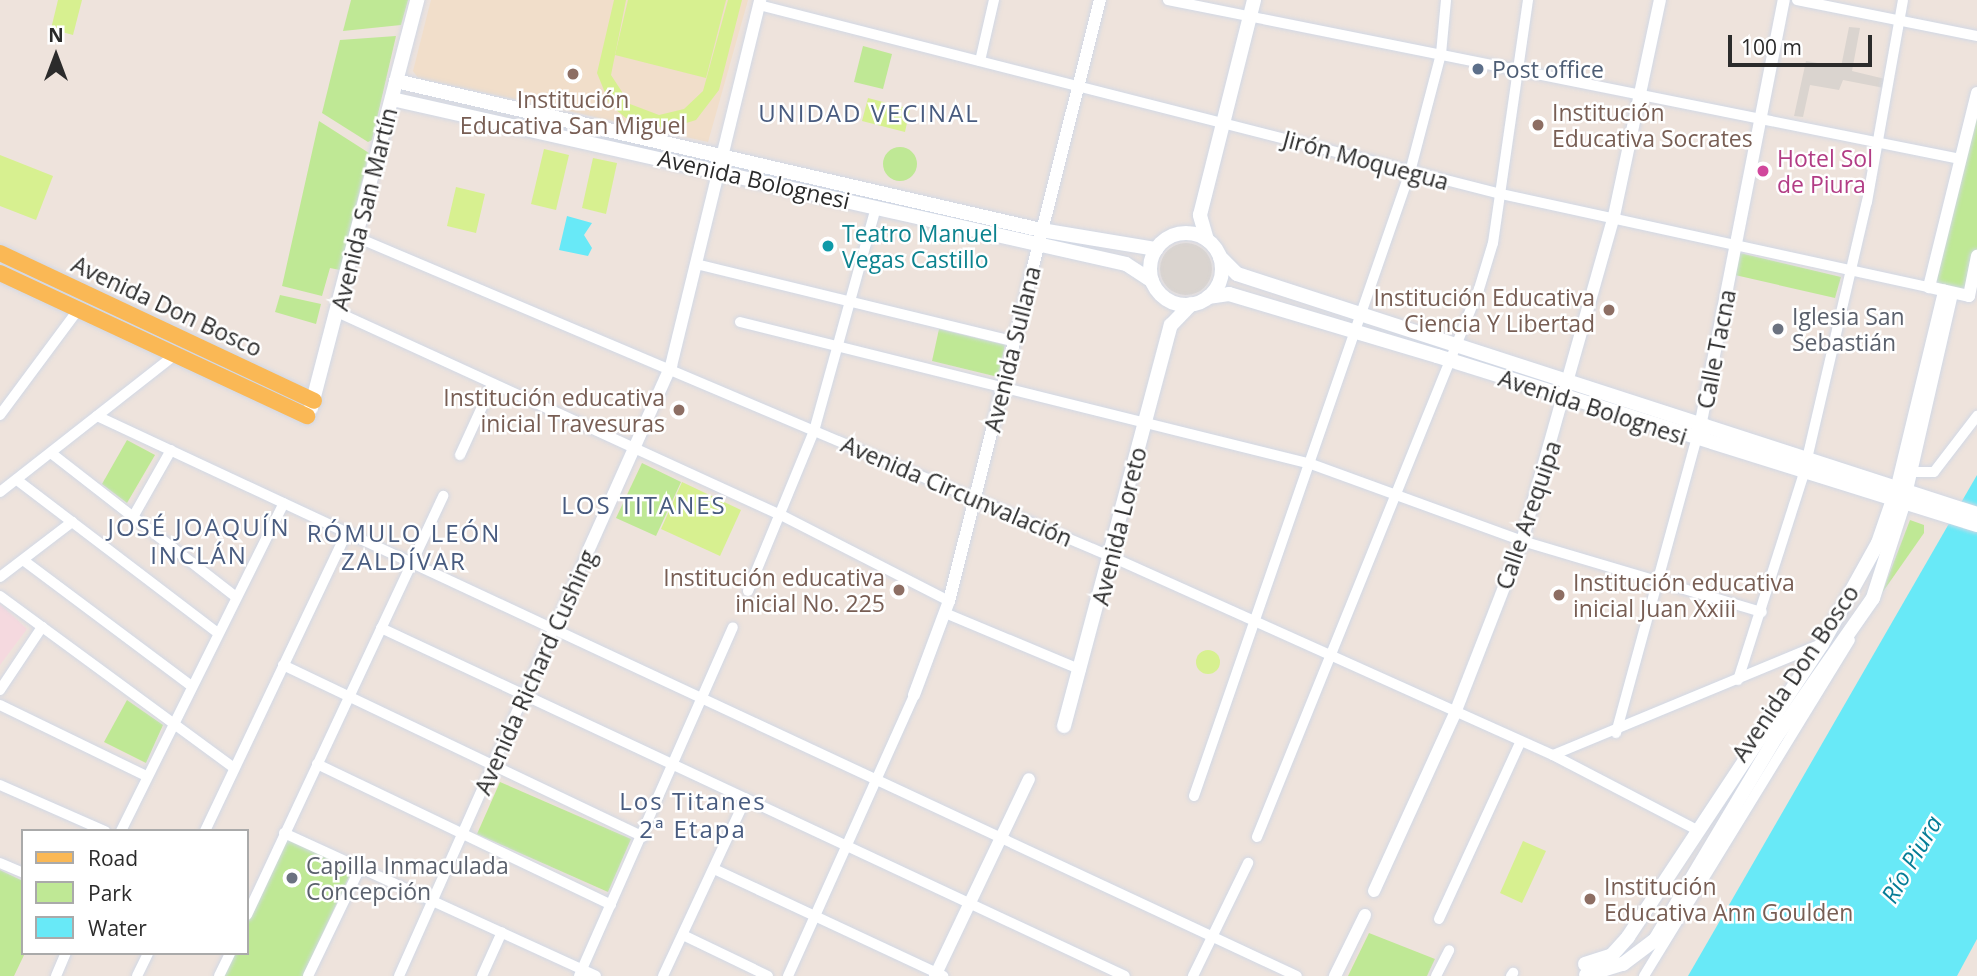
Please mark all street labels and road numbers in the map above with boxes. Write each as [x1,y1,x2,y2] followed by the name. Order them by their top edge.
[325,105,403,313] street label: Avenida San Martín
[1280,125,1452,195] street label: Jirón Moquegua
[655,143,853,215] street label: Avenida Bolognesi
[67,250,267,362] street label: Avenida Don Bosco
[978,263,1046,435] street label: Avenida Sullana
[1691,287,1741,411] street label: Calle Tacna
[1495,364,1691,450] street label: Avenida Bolognesi
[837,430,1077,552] street label: Avenida Circunvalación
[1490,437,1566,593] street label: Calle Arequipa
[1086,444,1152,608] street label: Avenida Loreto
[468,545,602,799] street label: Avenida Richard Cushing
[1726,580,1864,766] street label: Avenida Don Bosco

